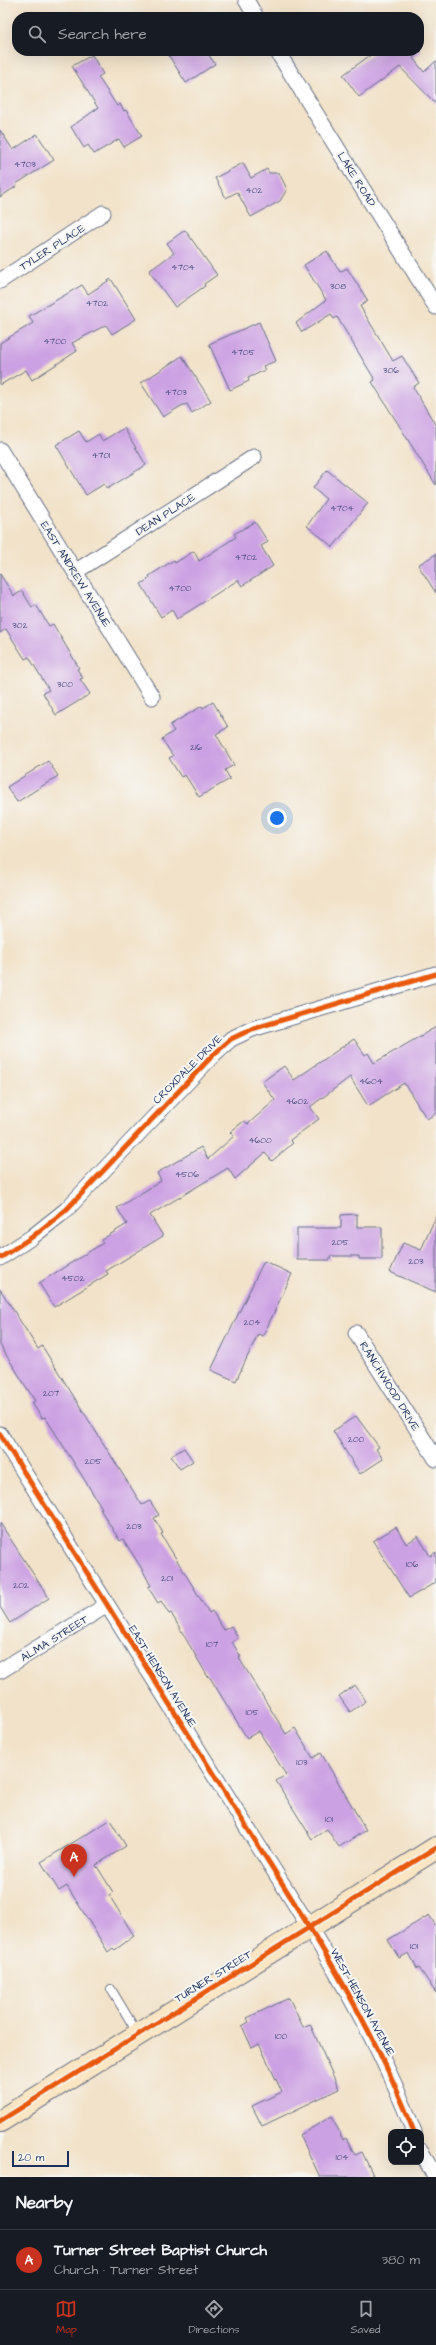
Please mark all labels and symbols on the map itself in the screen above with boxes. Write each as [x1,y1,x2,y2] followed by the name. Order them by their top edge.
[334,149,379,209] street label: LAKE ROAD
[14,158,36,171] house number: 4703
[246,184,263,197] house number: 402
[17,220,88,274] street label: TYLER PLACE
[171,261,195,274] house number: 4704
[330,280,346,293] house number: 308
[86,297,109,310] house number: 4702
[43,335,67,348] house number: 4700
[231,346,255,359] house number: 4705
[383,364,399,377] house number: 306
[165,386,187,399] house number: 4703
[92,449,110,462] house number: 4701
[133,489,198,539] street label: DEAN PLACE
[330,502,354,515] house number: 4704
[37,519,115,630] street label: EAST ANDREW AVENUE
[235,551,258,564] house number: 4702
[168,582,192,595] house number: 4700
[12,619,29,632] house number: 302
[57,678,73,691] house number: 300
[190,741,202,754] house number: 216
[267,808,287,828] your location
[149,1031,226,1107] street label: CROXDALE DRIVE
[359,1075,383,1088] house number: 4604
[286,1095,309,1108] house number: 4602
[248,1134,272,1147] house number: 4600
[175,1168,199,1181] house number: 4506
[331,1236,349,1249] house number: 205
[408,1255,424,1268] house number: 203
[61,1272,86,1285] house number: 4502
[244,1316,260,1329] house number: 204
[356,1339,423,1434] street label: RANCHWOOD DRIVE
[43,1387,60,1400] house number: 207
[348,1433,365,1446] house number: 200
[84,1455,102,1468] house number: 205
[126,1520,142,1533] house number: 203
[406,1558,419,1571] house number: 106
[161,1572,173,1585] house number: 201
[13,1579,30,1592] house number: 202
[18,1612,91,1665] street label: ALMA STREET
[125,1622,200,1731] street label: EAST HENSON AVENUE
[206,1638,219,1651] house number: 107
[245,1706,259,1719] house number: 105
[296,1756,308,1769] house number: 103
[325,1813,333,1826] house number: 101
[61,1844,87,1877] pin: A
[410,1940,418,1953] house number: 101
[327,1946,399,2059] street label: WEST HENSON AVENUE
[172,1947,255,2006] street label: TURNER STREET
[275,2030,288,2043] house number: 100
[12,2149,69,2168] scale bar
[336,2151,348,2164] house number: 104

